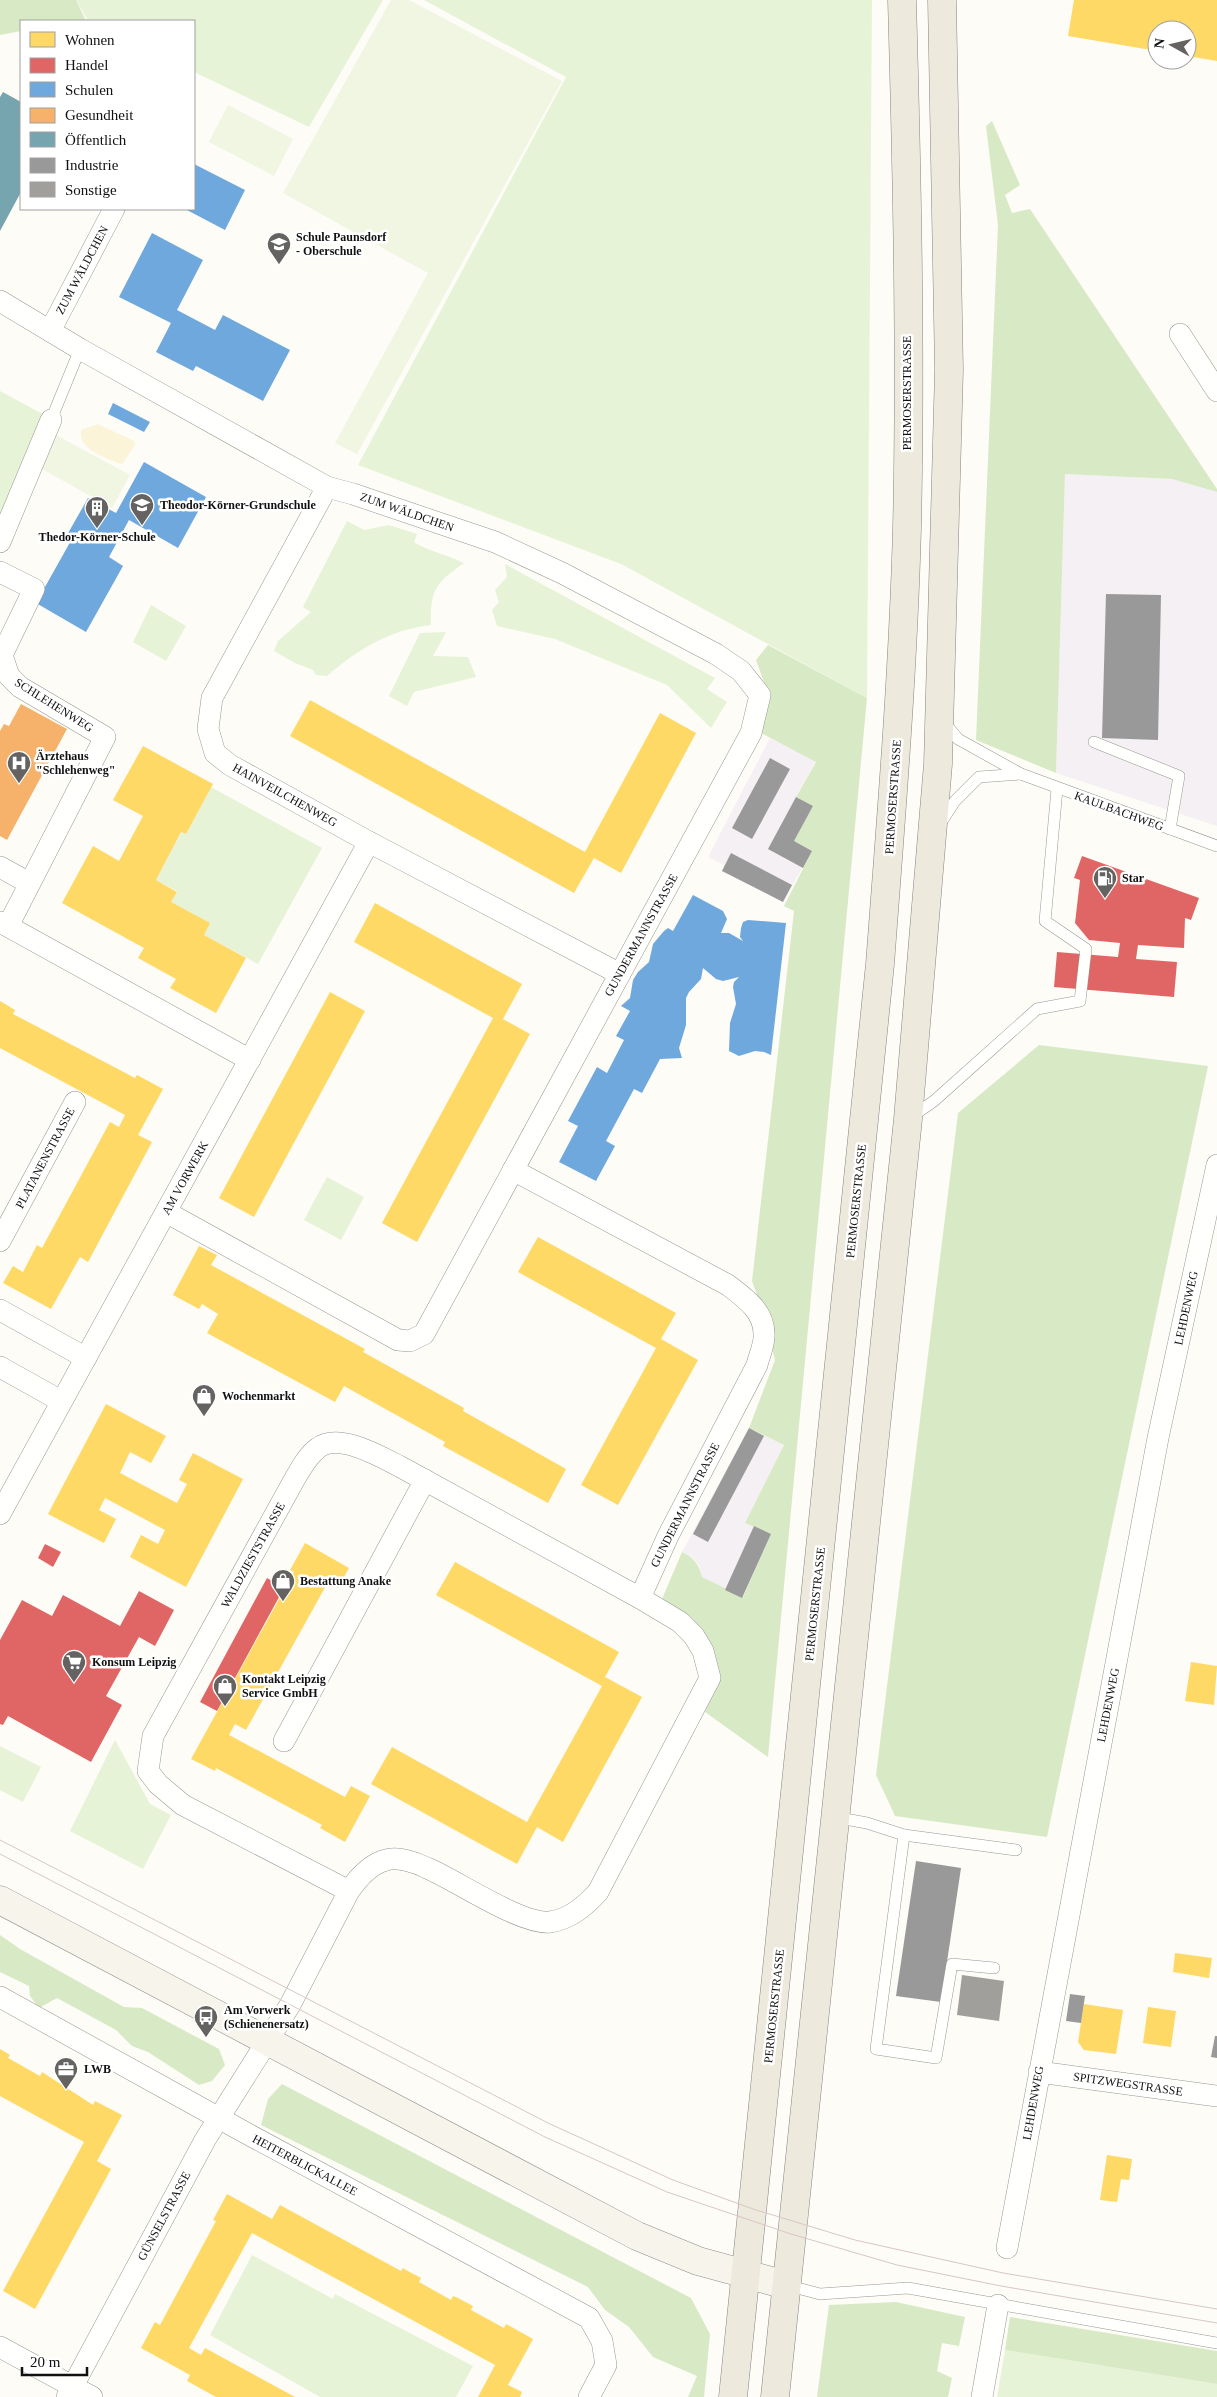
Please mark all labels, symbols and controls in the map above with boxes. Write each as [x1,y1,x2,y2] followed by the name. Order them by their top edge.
[20,20,195,210] legend
[1147,20,1197,70] north arrow
[65,32,115,48] text: Wohnen
[1151,37,1168,49] text: N
[65,57,108,73] text: Handel
[65,82,114,98] text: Schulen
[65,107,134,123] text: Gesundheit
[65,132,127,148] text: Öffentlich
[65,157,119,173] text: Industrie
[65,182,117,198] text: Sonstige
[53,223,111,317] street label: ZUM WÄLDCHEN
[296,230,387,258] place label: Schule Paunsdorf - Oberschule
[266,231,292,265] school or university icon: Schule Paunsdorf - Oberschule
[900,336,914,450] street label: PERMOSERSTRASSE
[358,489,456,535] street label: ZUM WÄLDCHEN
[129,492,155,526] school or university icon: Theodor-Körner-Grundschule
[84,495,110,529] building icon: Thedor-Körner-Schule
[160,498,316,512] place label: Theodor-Körner-Grundschule
[38,530,156,544] place label: Thedor-Körner-Schule
[12,675,96,735] street label: SCHLEHENWEG
[882,739,904,855] street label: PERMOSERSTRASSE
[36,749,115,777] place label: Ärztehaus "Schlehenweg"
[6,750,32,784] hospital icon: Ärztehaus "Schlehenweg"
[230,760,340,830] street label: HAINVEILCHENWEG
[1072,788,1166,834] street label: KAULBACHWEG
[1092,865,1118,899] fuel station icon: Star
[601,871,681,999] street label: GUNDERMANNSTRASSE
[1122,871,1145,885] place label: Star
[12,1105,78,1211] street label: PLATANENSTRASSE
[159,1138,211,1217] street label: AM VORWERK
[843,1143,869,1259] street label: PERMOSERSTRASSE
[1171,1269,1201,1346] street label: LEHDENWEG
[191,1383,217,1417] shop icon: Wochenmarkt
[222,1389,295,1403] place label: Wochenmarkt
[647,1440,723,1570] street label: GUNDERMANNSTRASSE
[218,1500,288,1610] street label: WALDZIESTSTRASSE
[802,1546,828,1662] street label: PERMOSERSTRASSE
[270,1568,296,1602] shop icon: Bestattung Anake
[300,1574,392,1588] place label: Bestattung Anake
[61,1649,87,1683] supermarket icon: Konsum Leipzig
[92,1655,176,1669] place label: Konsum Leipzig
[1094,1666,1122,1743] street label: LEHDENWEG
[242,1672,326,1700] place label: Kontakt Leipzig Service GmbH
[212,1673,238,1707] shop icon: Kontakt Leipzig Service GmbH
[761,1948,787,2064] street label: PERMOSERSTRASSE
[224,2003,309,2031] place label: Am Vorwerk (Schienenersatz)
[193,2004,219,2038] bus stop icon: Am Vorwerk (Schienenersatz)
[53,2056,79,2090] office icon: LWB
[84,2062,111,2076] place label: LWB
[1020,2064,1046,2141] street label: LEHDENWEG
[1072,2069,1184,2099] street label: SPITZWEGSTRASSE
[250,2131,360,2199] street label: HEITERBLICKALLEE
[135,2169,193,2263] street label: GÜNSELSTRASSE
[22,2344,88,2376] scale bar
[30,2354,61,2370] text: 20 m

